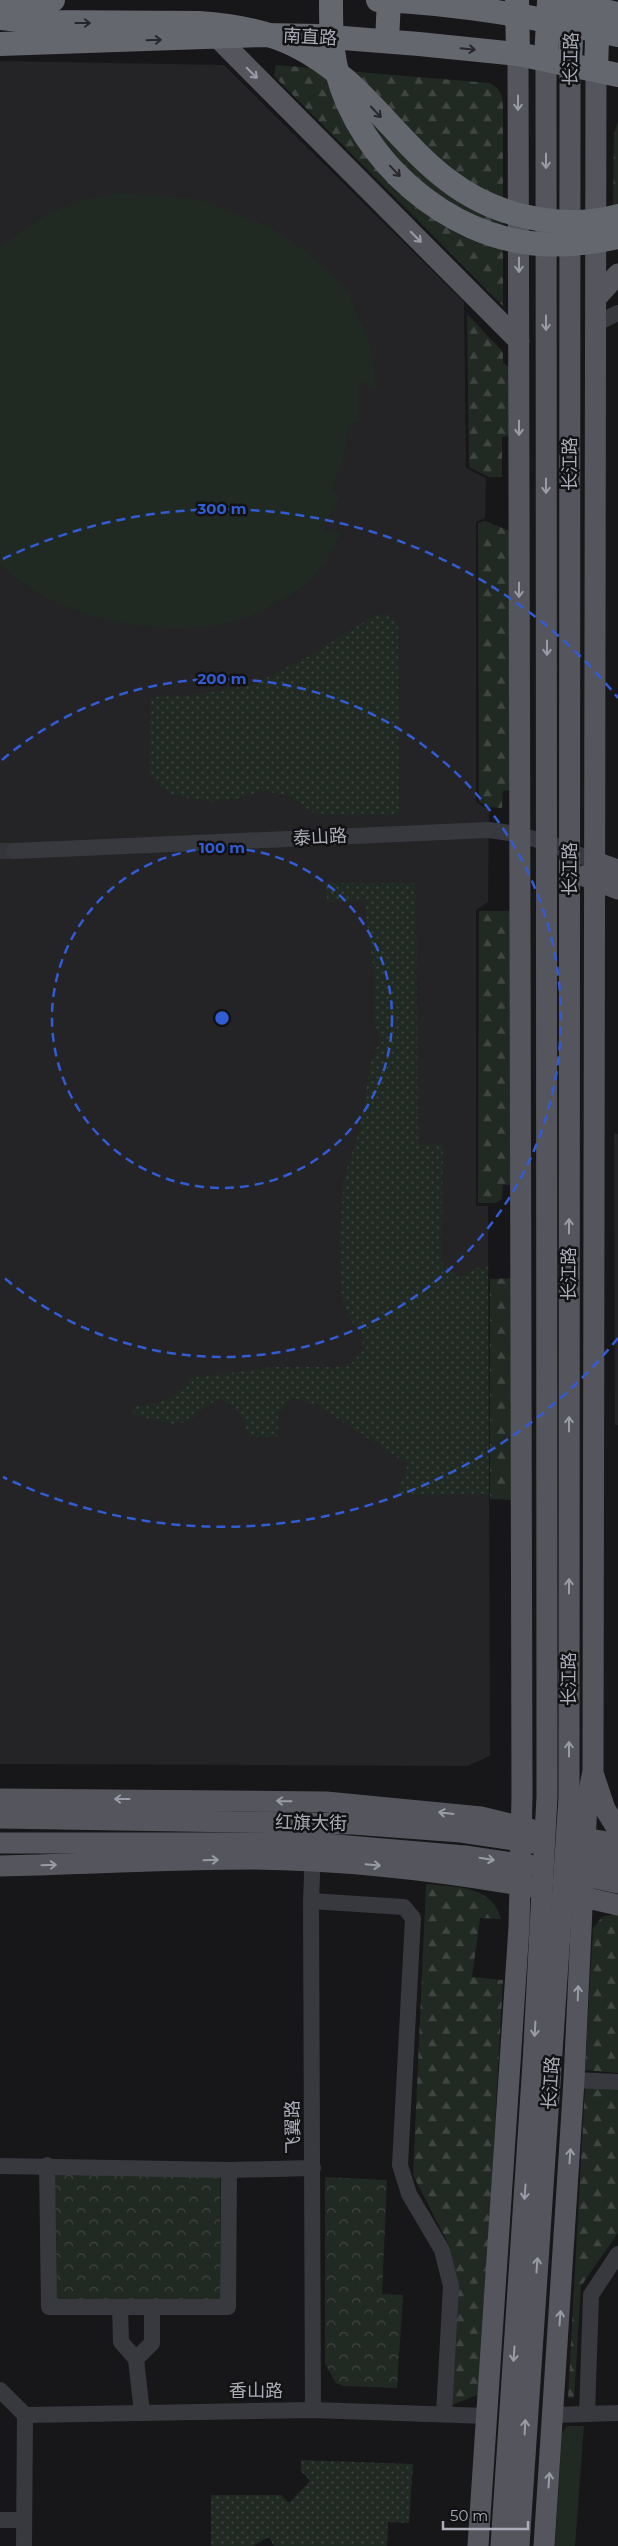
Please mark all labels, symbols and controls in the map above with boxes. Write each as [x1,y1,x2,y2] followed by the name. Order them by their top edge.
[75,18,91,28] one-way arrow
[282,25,338,49] street label: 南直路
[560,32,582,86] street label: 长江路
[145,36,161,45] one-way arrow
[460,44,476,54] one-way arrow
[246,66,258,79] one-way arrow
[513,94,523,110] one-way arrow
[370,105,382,118] one-way arrow
[541,152,551,168] one-way arrow
[389,165,401,178] one-way arrow
[410,231,422,244] one-way arrow
[514,257,523,273] one-way arrow
[541,314,551,331] one-way arrow
[514,419,524,435] one-way arrow
[559,437,581,491] street label: 长江路
[541,477,551,493] one-way arrow
[196,499,247,518] text: 300 m
[514,582,524,598] one-way arrow
[542,640,552,656] one-way arrow
[197,669,247,688] text: 200 m
[292,825,348,849] street label: 泰山路
[199,838,245,857] text: 100 m
[559,842,581,896] street label: 长江路
[213,1009,231,1027] centre of rings
[564,1219,574,1235] one-way arrow
[558,1247,580,1301] street label: 长江路
[564,1416,574,1432] one-way arrow
[564,1579,574,1595] one-way arrow
[558,1652,580,1706] street label: 长江路
[564,1741,574,1758] one-way arrow
[114,1794,130,1804] one-way arrow
[277,1796,293,1806] one-way arrow
[439,1808,455,1818] one-way arrow
[275,1811,347,1835] street label: 红旗大街
[479,1855,495,1865] one-way arrow
[203,1856,219,1865] one-way arrow
[40,1860,56,1870] one-way arrow
[365,1861,381,1870] one-way arrow
[573,1986,583,2002] one-way arrow
[530,2021,540,2037] one-way arrow
[538,2055,564,2111] street label: 长江路
[282,2100,304,2154] street label: 飞翼路
[565,2148,574,2164] one-way arrow
[520,2183,529,2199] one-way arrow
[532,2258,542,2274] one-way arrow
[555,2310,564,2326] one-way arrow
[509,2345,518,2361] one-way arrow
[229,2380,283,2402] street label: 香山路
[521,2420,530,2436] one-way arrow
[544,2472,554,2488] one-way arrow
[443,2498,528,2530] scale bar
[450,2506,488,2525] text: 50 m

